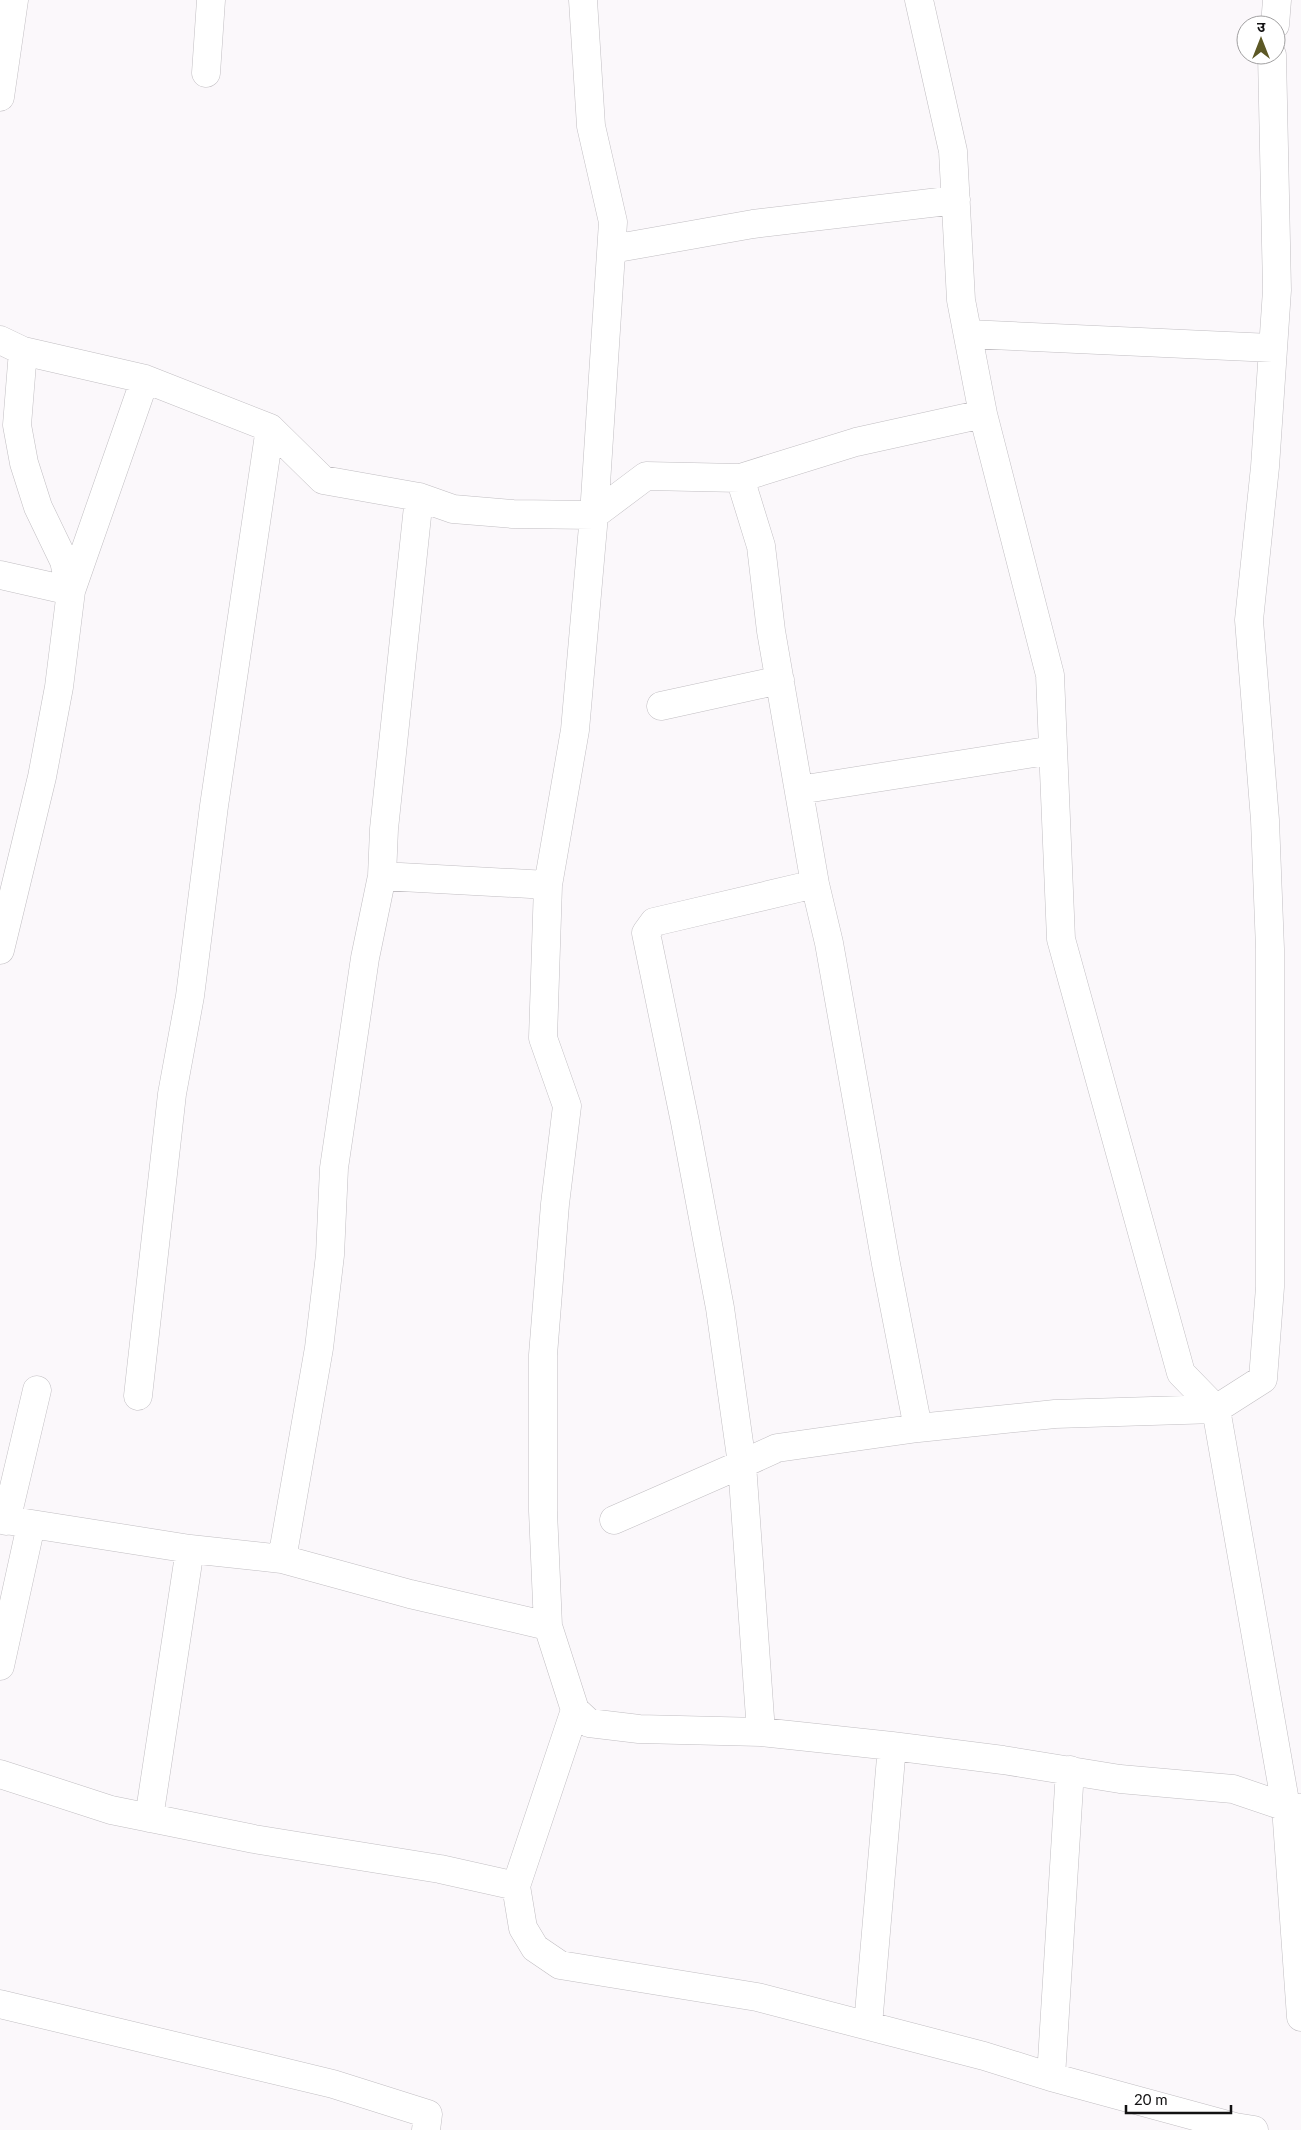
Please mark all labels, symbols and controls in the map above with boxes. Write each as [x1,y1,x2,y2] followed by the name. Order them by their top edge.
[1236,15,1286,65] north arrow
[1257,18,1266,35] text: उ
[1126,2082,1231,2114] scale bar
[1134,2090,1168,2108] text: 20 m

